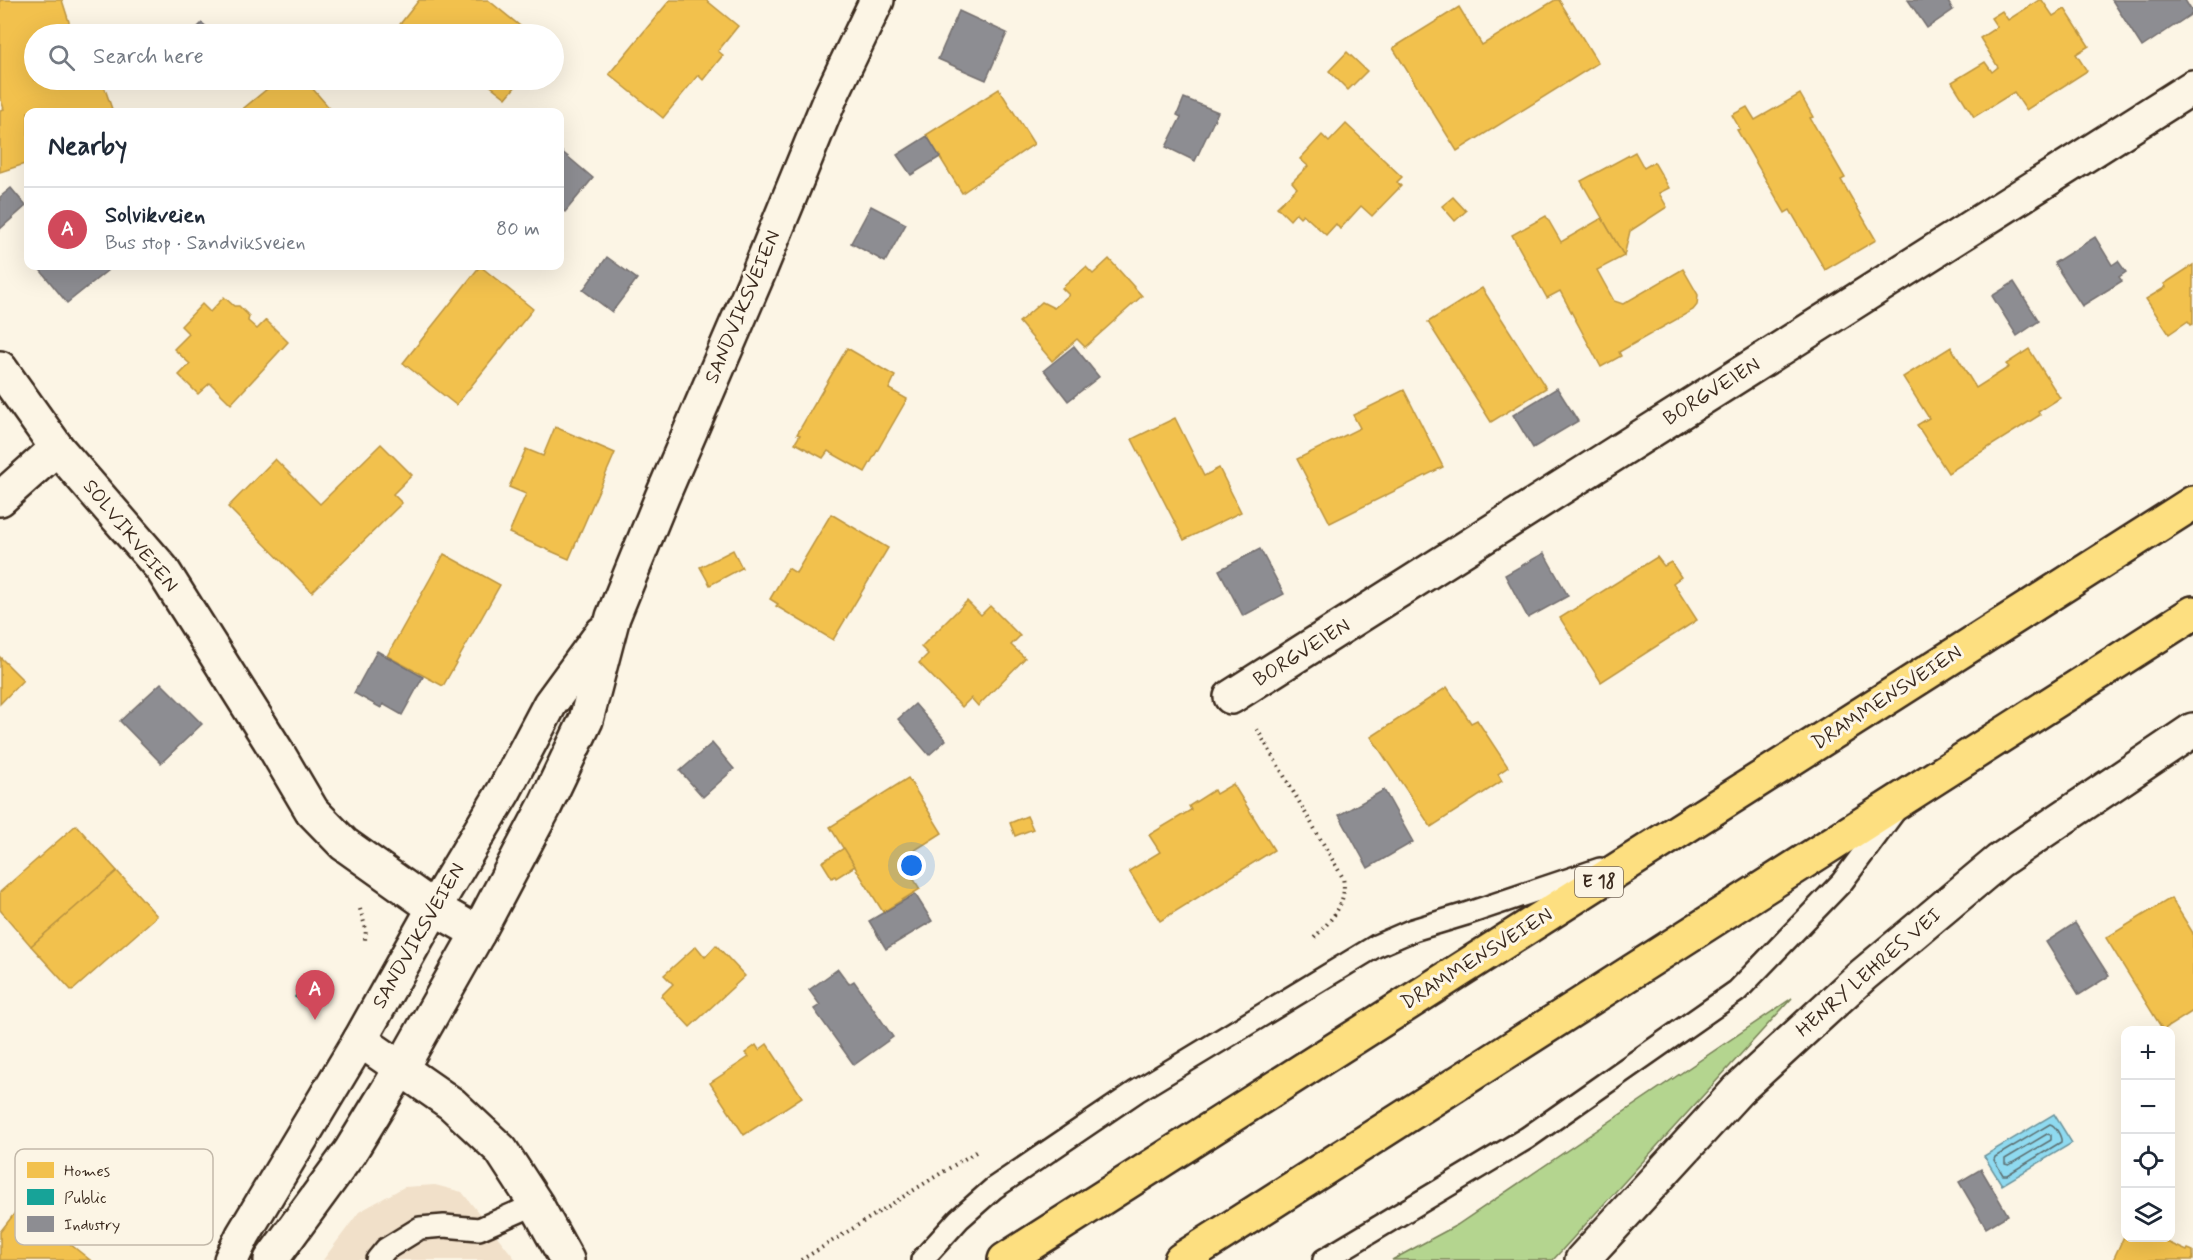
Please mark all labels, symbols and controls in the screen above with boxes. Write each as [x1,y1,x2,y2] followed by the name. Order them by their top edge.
[24,24,564,90] search box
[45,41,78,74] icon: search
[93,43,204,71] text: Search here
[48,130,127,164] text: Nearby
[105,202,205,230] text: Solvikveien
[61,216,74,243] text: A
[496,216,540,243] text: 80 m
[699,226,787,388] street label: SANDVIKSVEIEN
[105,230,306,257] text: Bus stop · Sandviksveien
[1658,352,1766,432] street label: BORGVEIEN
[76,474,184,598] street label: SOLVIKVEIEN
[1248,613,1356,693] street label: BORGVEIEN
[1807,639,1967,757] street label: DRAMMENSVEIEN
[897,851,926,880] your location
[366,858,472,1014] street label: SANDVIKSVEIEN
[1575,867,1623,897] road number: E 18
[1396,902,1558,1016] street label: DRAMMENSVEIEN
[1791,902,1947,1044] street label: HENRY LEHRES VEI
[296,970,334,1020] pin: A
[2121,1026,2175,1242] map controls
[2121,1026,2175,1080] button: +
[2121,1080,2175,1134] button: −
[2121,1134,2175,1188] button: locate
[15,1149,213,1245] legend
[64,1161,110,1182] text: Homes
[64,1188,107,1209] text: Public
[2121,1188,2175,1242] button: layers
[64,1215,120,1236] text: Industry

